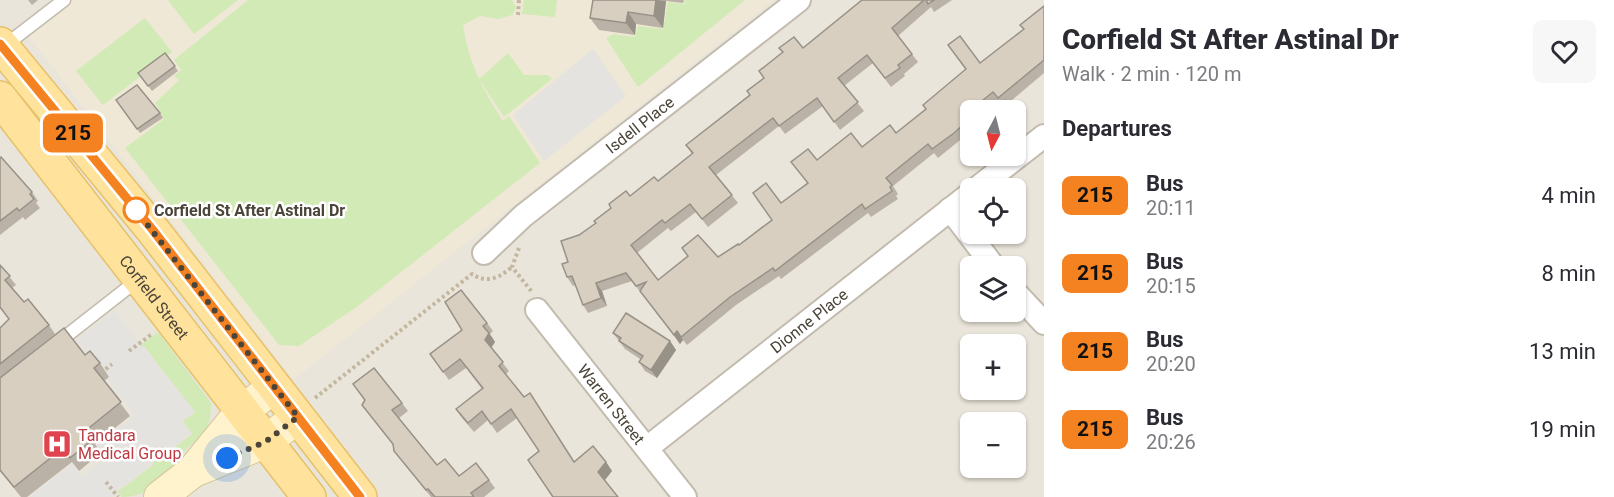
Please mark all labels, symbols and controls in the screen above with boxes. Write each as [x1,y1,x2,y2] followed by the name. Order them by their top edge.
[1533,20,1596,83] button: heart
[1062,23,1399,56] text: Corfield St After Astinal Dr
[1062,62,1241,86] text: Walk · 2 min · 120 m
[602,92,678,158] street label: Isdell Place
[960,100,1026,166] north arrow
[960,100,1026,478] map controls
[38,114,107,152] line badge: 215
[1062,116,1172,141] text: Departures
[55,121,91,145] text: 215
[1146,171,1184,196] text: Bus
[960,178,1026,244] button: locate
[1077,183,1113,207] text: 215
[1541,183,1596,208] text: 4 min
[1146,196,1196,220] text: 20:11
[123,197,149,223] marker: Corfield St After Astinal Dr
[154,201,345,220] place label: Corfield St After Astinal Dr
[1146,249,1184,274] text: Bus
[115,252,192,343] street label: Corfield Street
[960,256,1026,322] button: layers
[1077,261,1113,285] text: 215
[1541,261,1596,286] text: 8 min
[1146,274,1196,298] text: 20:15
[767,285,852,357] street label: Dionne Place
[1146,327,1184,352] text: Bus
[960,334,1026,400] button: +
[1077,339,1113,363] text: 215
[1529,339,1596,364] text: 13 min
[1146,352,1196,376] text: 20:20
[574,361,649,448] street label: Warren Street
[1146,405,1184,430] text: Bus
[960,412,1026,478] button: −
[1077,417,1113,441] text: 215
[1529,417,1596,442] text: 19 min
[78,426,181,463] place label: Tandara Medical Group
[41,428,73,460] hospital icon: Tandara Medical Group
[1146,430,1196,454] text: 20:26
[212,443,242,473] your location

